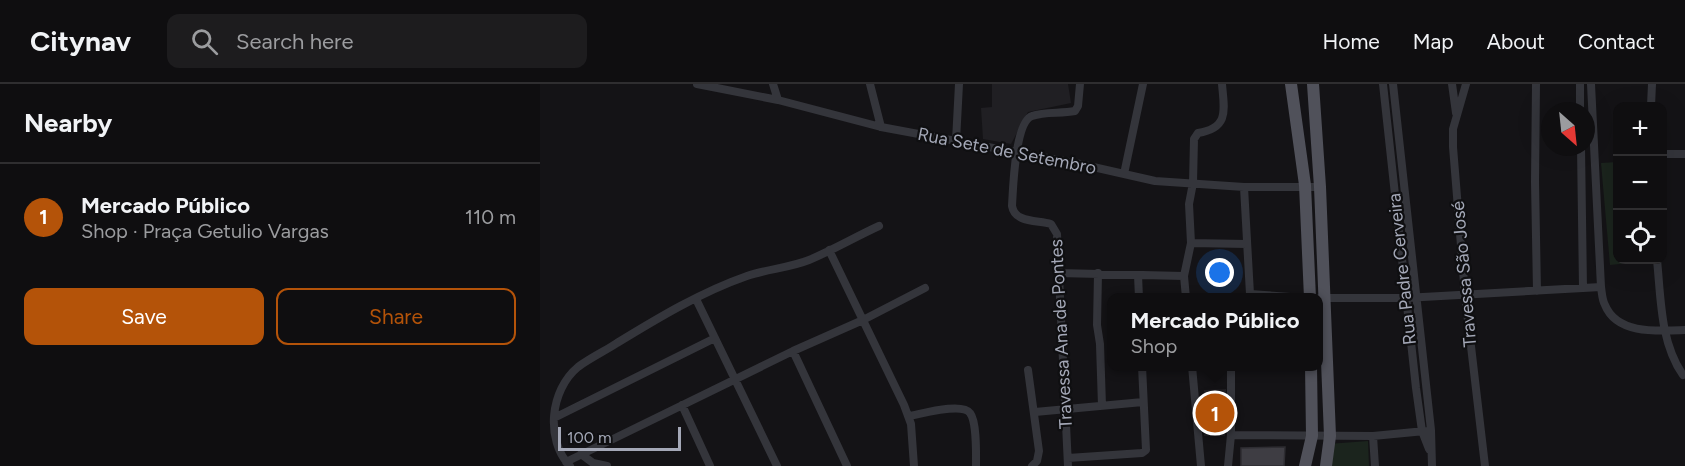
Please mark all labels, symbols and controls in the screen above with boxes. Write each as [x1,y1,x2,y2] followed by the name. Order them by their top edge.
[167,14,587,68] search box
[30,24,131,58] text: Citynav
[188,25,221,58] icon: search
[236,28,354,55] text: Search here
[1323,29,1380,54] text: Home
[1413,29,1454,54] text: Map
[1487,29,1545,54] text: About
[1578,29,1655,54] text: Contact
[1541,102,1595,156] north arrow
[1613,102,1667,264] map controls
[1613,102,1667,156] button: +
[24,107,112,139] text: Nearby
[916,123,1098,179] street label: Rua Sete de Setembro
[1613,156,1667,210] button: −
[81,192,250,219] text: Mercado Público
[1383,192,1421,346] street label: Rua Padre Cerveira
[1447,200,1481,348] street label: Travessa São José
[39,205,48,229] text: 1
[465,205,516,229] text: 110 m
[1613,210,1667,264] button: locate
[81,219,329,243] text: Shop · Praça Getulio Vargas
[1045,239,1077,429] street label: Travessa Ana de Pontes
[1205,258,1234,287] your location
[24,288,264,345] button: Save
[276,288,516,345] button: Share
[1107,293,1323,371] popup
[1130,307,1300,334] text: Mercado Público
[1130,334,1177,358] text: Shop
[1196,390,1234,436] pin: 1
[558,424,681,452] scale bar
[567,428,612,447] text: 100 m

